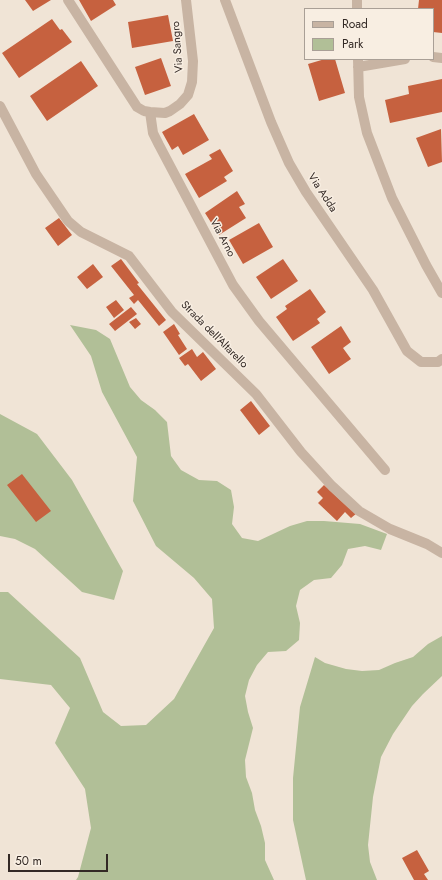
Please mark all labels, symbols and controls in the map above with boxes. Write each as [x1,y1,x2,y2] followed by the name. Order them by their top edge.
[304,8,434,60] legend
[342,15,368,33] text: Road
[170,21,186,73] street label: Via Sangro
[342,35,363,53] text: Park
[305,171,339,215] street label: Via Adda
[206,217,238,259] street label: Via Arno
[178,299,250,371] street label: Strada dell'Altarello
[10,846,110,872] scale bar
[15,852,42,870] text: 50 m

